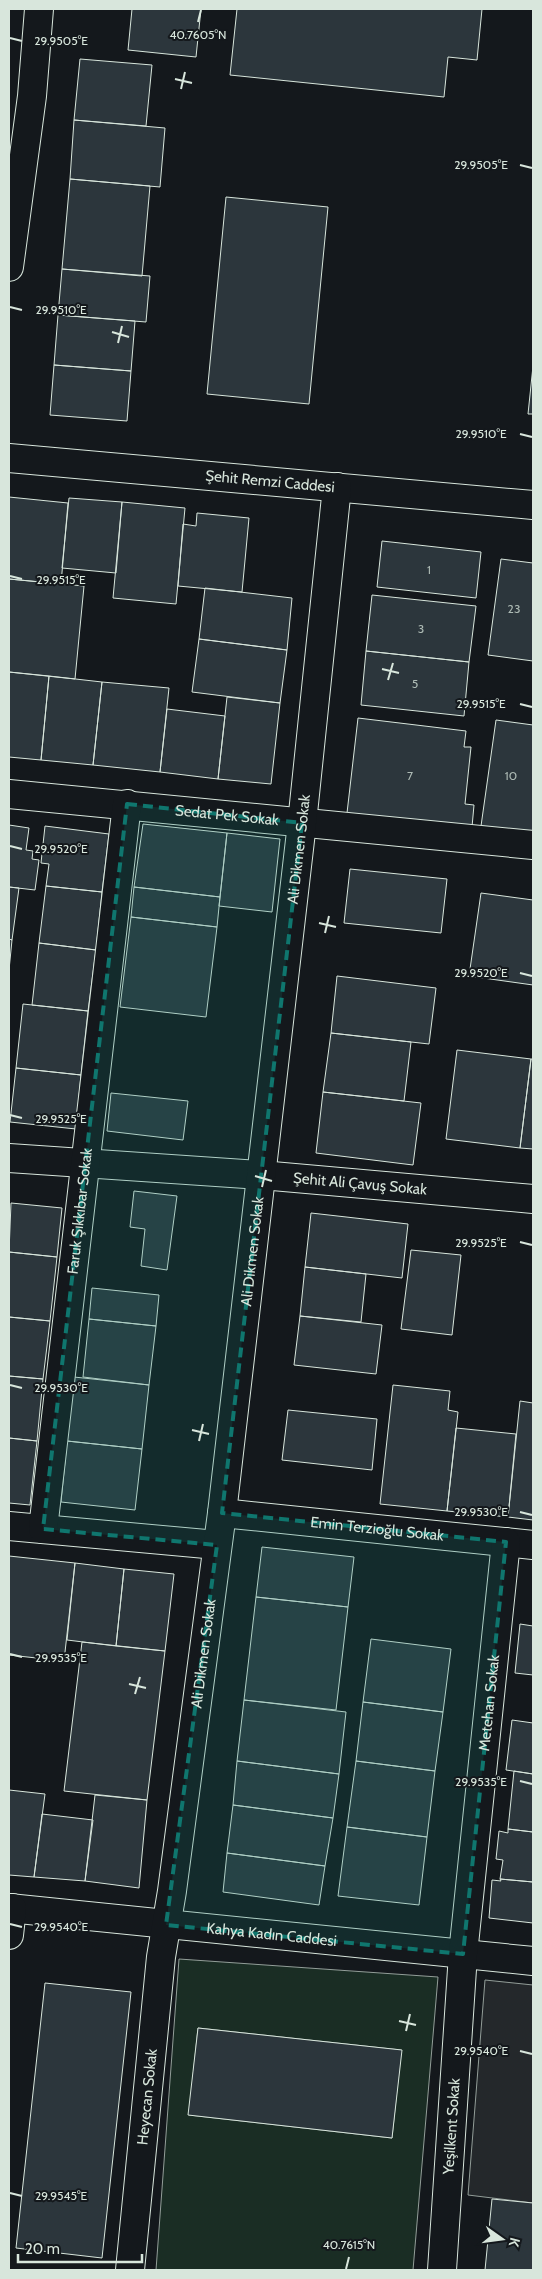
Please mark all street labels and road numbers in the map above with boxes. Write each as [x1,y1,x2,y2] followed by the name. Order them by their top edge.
[205,467,335,496] street label: Şehit Remzi Caddesi
[284,793,314,905] street label: Ali Dikmen Sokak
[174,801,280,829] street label: Sedat Pek Sokak
[64,1147,96,1275] street label: Faruk Şıkkıbar Sokak
[292,1169,428,1199] street label: Şehit Ali Çavuş Sokak
[237,1195,268,1307] street label: Ali Dikmen Sokak
[310,1513,445,1545] street label: Emin Terzioğlu Sokak
[187,1597,220,1709] street label: Ali Dikmen Sokak
[475,1654,503,1752] street label: Metehan Sokak
[206,1919,338,1950] street label: Kahya Kadın Caddesi
[133,2048,161,2146] street label: Heyecan Sokak
[439,2077,464,2176] street label: Yeşilkent Sokak

